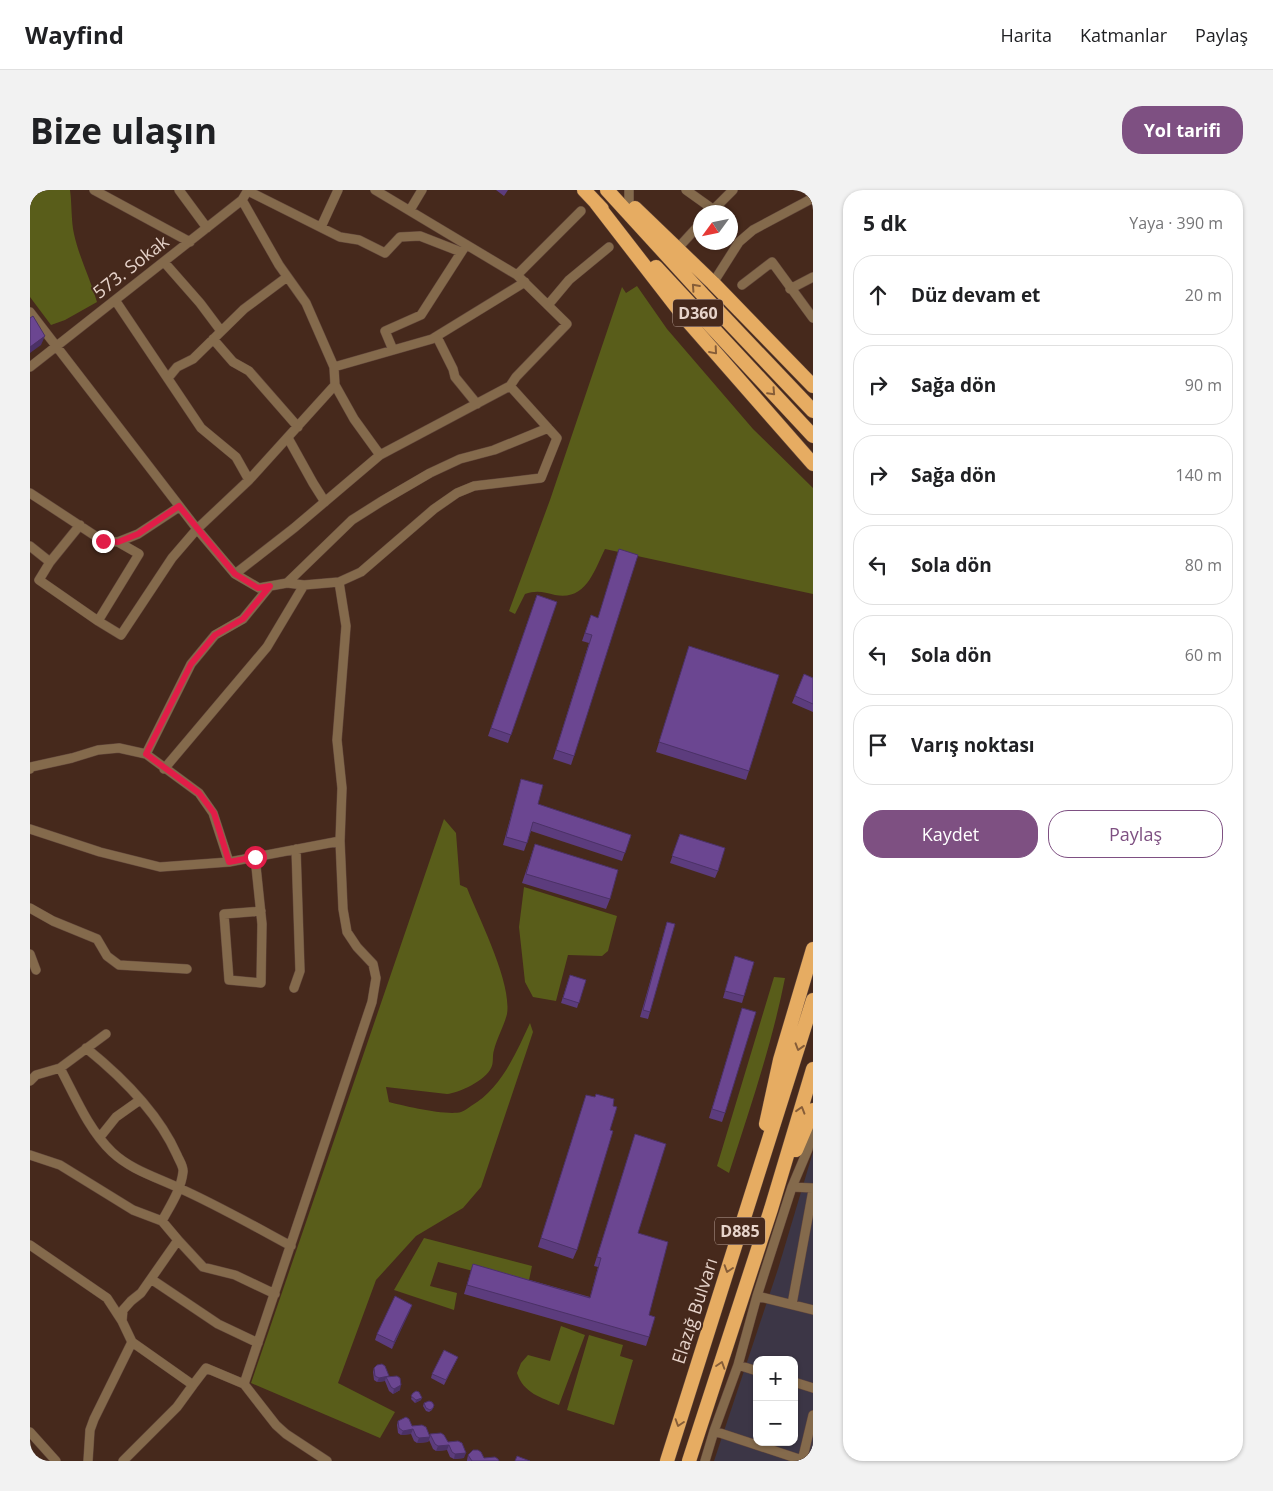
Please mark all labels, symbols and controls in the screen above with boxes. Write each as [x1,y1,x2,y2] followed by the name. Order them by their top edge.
[25,18,124,51] text: Wayfind
[1000,23,1052,47] text: Harita
[1080,23,1167,47] text: Katmanlar
[1195,23,1248,47] text: Paylaş
[1122,106,1243,154] button: Yol tarifi
[30,107,217,154] text: Bize ulaşın
[693,205,738,250] north arrow
[863,209,907,237] text: 5 dk
[1129,212,1223,234] text: Yaya · 390 m
[88,229,174,303] street label: 573. Sokak
[864,281,892,309] icon: ahead
[911,282,1040,308] text: Düz devam et
[692,283,701,292] one-way arrow
[1185,284,1222,306] text: 20 m
[673,300,723,326] road number: D360
[708,345,717,354] one-way arrow
[864,371,892,399] icon: right
[911,372,996,398] text: Sağa dön
[1185,374,1222,396] text: 90 m
[766,386,775,395] one-way arrow
[864,461,892,489] icon: right
[911,462,996,488] text: Sağa dön
[1176,464,1222,486] text: 140 m
[92,530,115,553] route end
[864,551,892,579] icon: left
[911,552,992,578] text: Sola dön
[1185,554,1222,576] text: 80 m
[864,641,892,669] icon: left
[911,642,992,668] text: Sola dön
[1185,644,1222,666] text: 60 m
[864,731,892,759] icon: arrive
[911,732,1035,758] text: Varış noktası
[863,810,1038,858] button: Kaydet
[1048,810,1223,858] button: Paylaş
[244,846,267,869] route start
[794,1042,804,1051] one-way arrow
[795,1106,805,1114] one-way arrow
[715,1218,765,1244] road number: D885
[666,1255,722,1367] street label: Elazığ Bulvarı
[724,1264,734,1272] one-way arrow
[753,1356,798,1446] map controls
[753,1356,798,1401] button: +
[715,1361,725,1369] one-way arrow
[753,1401,798,1446] button: −
[674,1419,684,1427] one-way arrow

